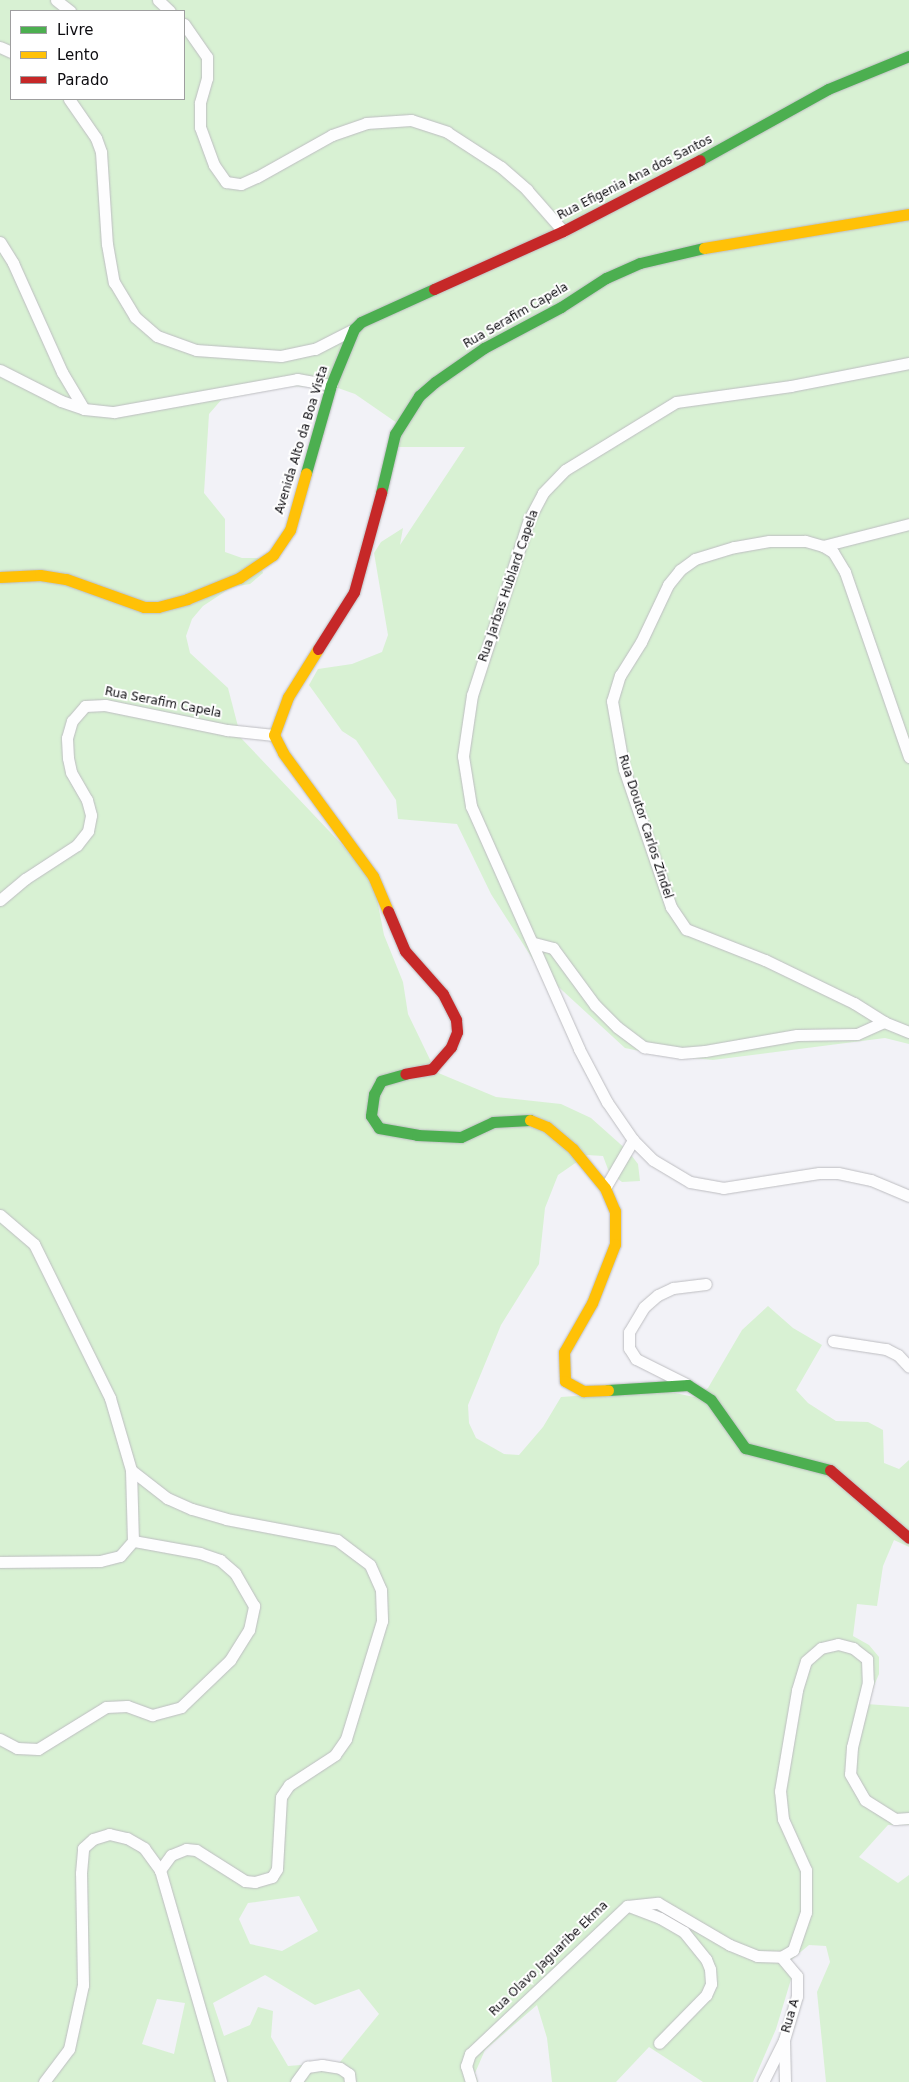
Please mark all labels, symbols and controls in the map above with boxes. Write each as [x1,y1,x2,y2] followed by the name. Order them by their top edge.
[10,10,185,100] legend
[57,21,93,39] text: Livre
[57,46,99,64] text: Lento
[57,71,109,89] text: Parado
[555,133,715,223] street label: Rua Efigenia Ana dos Santos
[461,280,571,352] street label: Rua Serafim Capela
[273,364,331,516] street label: Avenida Alto da Boa Vista
[476,508,542,664] street label: Rua Jarbas Hublard Capela
[104,685,222,721] street label: Rua Serafim Capela
[615,753,675,901] street label: Rua Doutor Carlos Zindel
[487,1899,611,2019] street label: Rua Olavo Jaguaribe Ekma
[779,1997,803,2035] street label: Rua A

